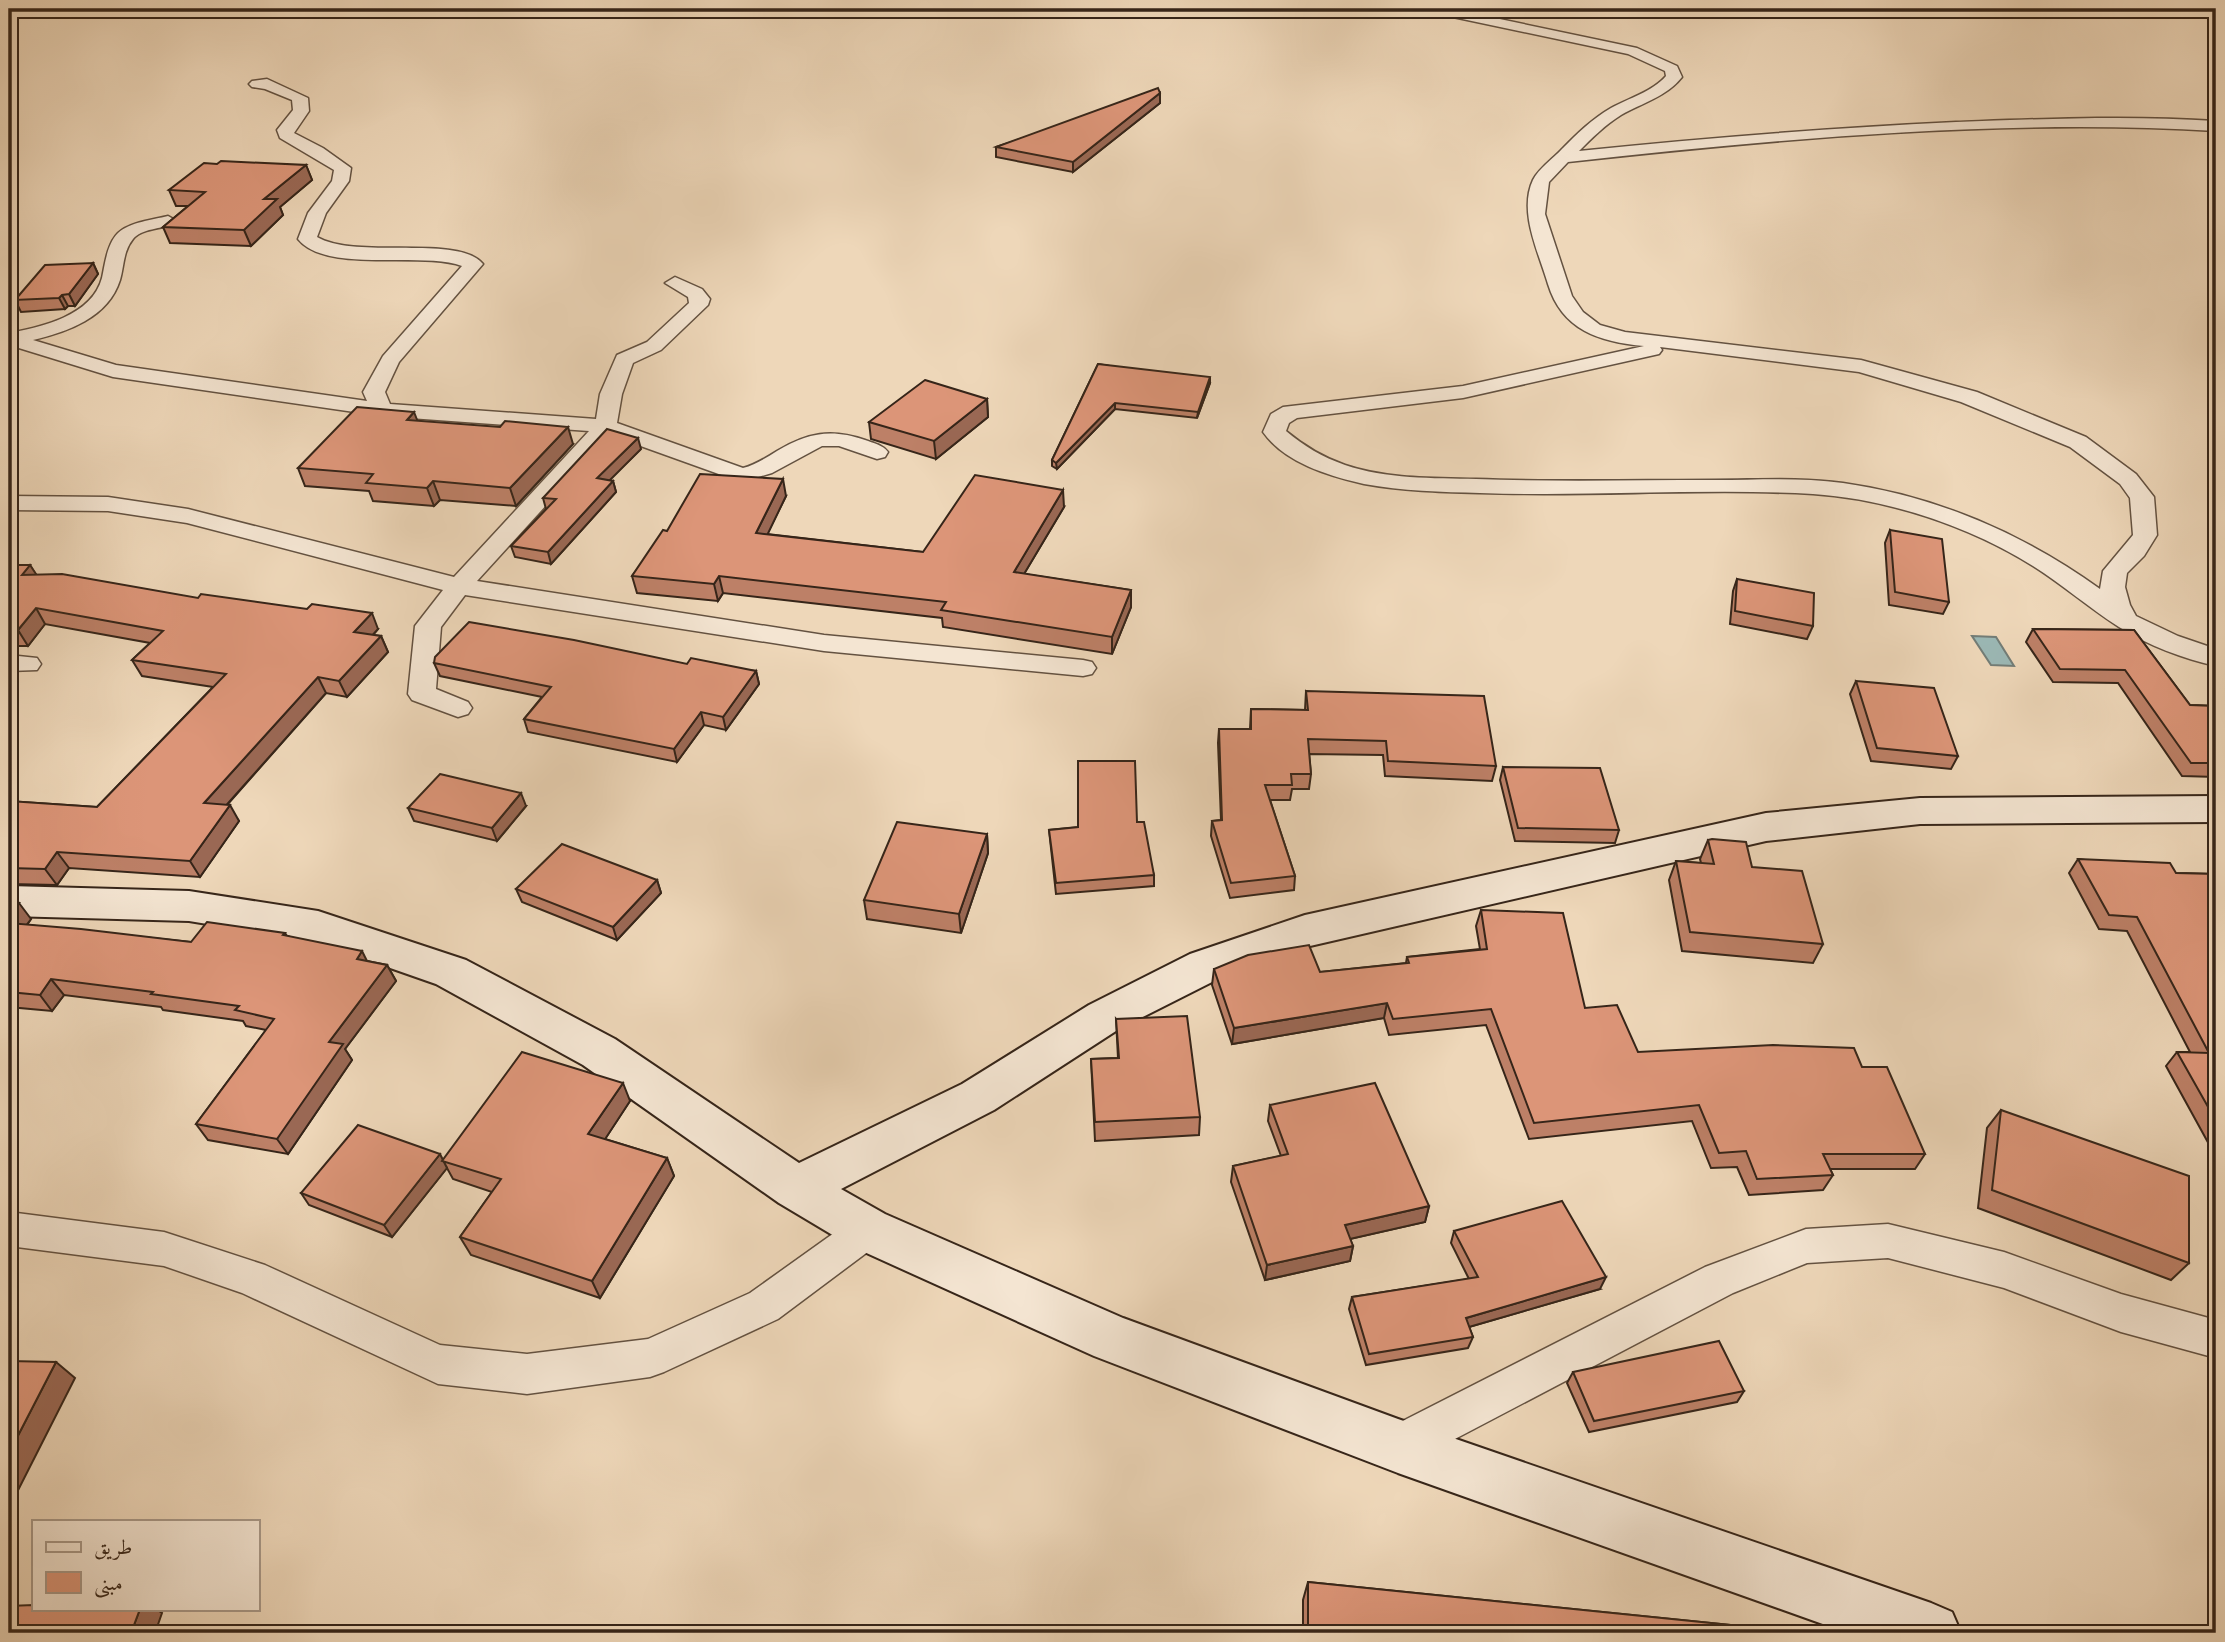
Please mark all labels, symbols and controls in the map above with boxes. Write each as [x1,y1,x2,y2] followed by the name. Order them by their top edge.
[32,1520,259,1610] legend
[94,1535,132,1562] text: طريق
[94,1571,123,1598] text: مبنى

